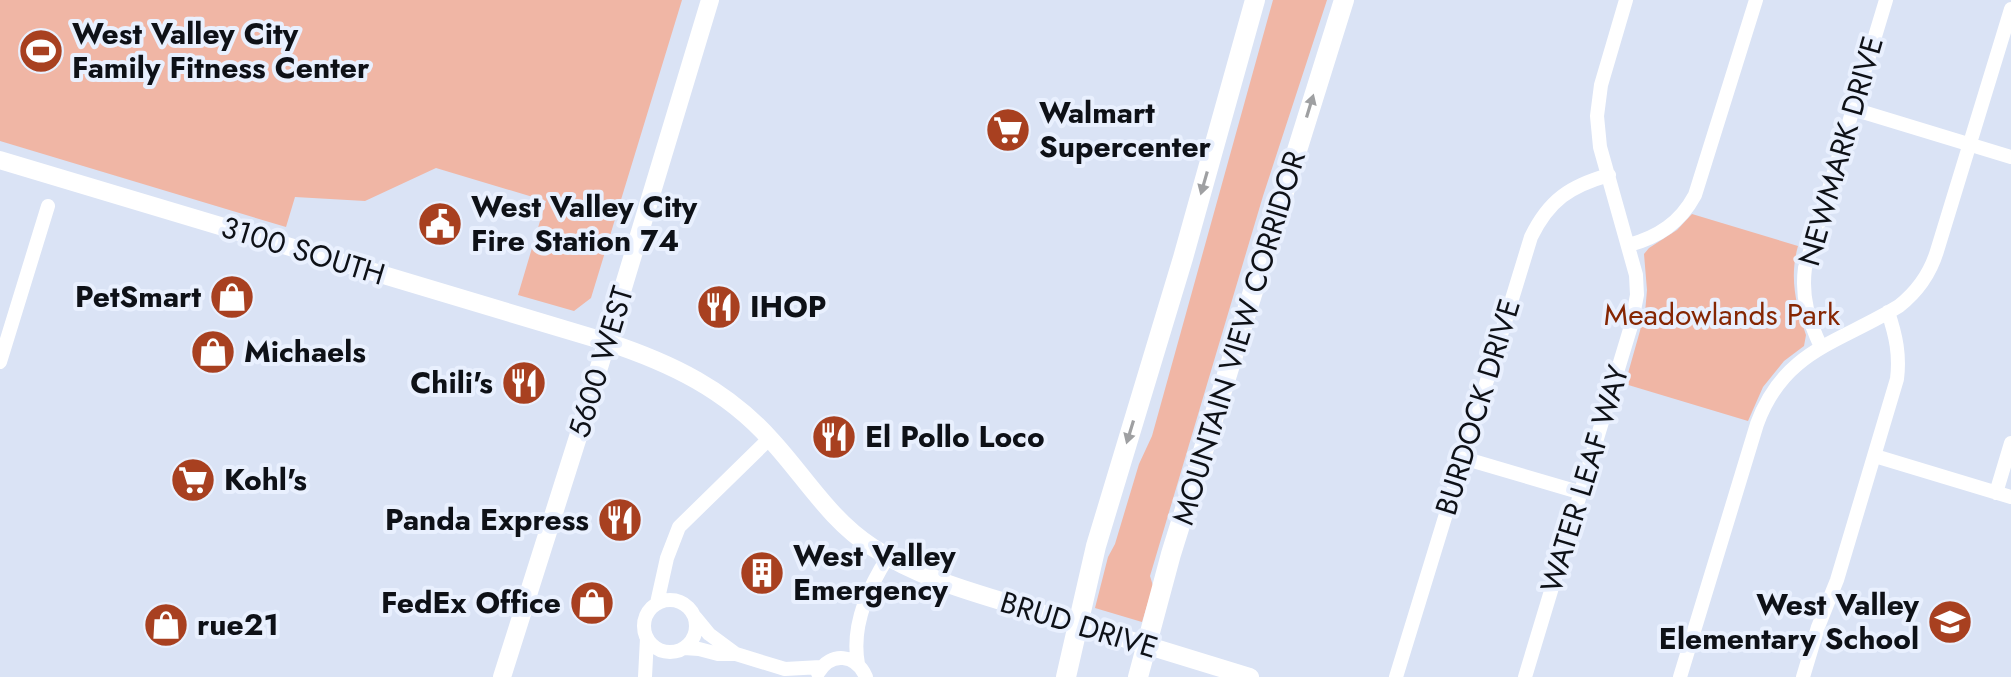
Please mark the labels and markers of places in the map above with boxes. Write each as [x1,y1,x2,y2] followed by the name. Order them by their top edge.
[72,12,370,89] place label: West Valley City Family Fitness Center
[17,27,65,75] sports icon: West Valley City Family Fitness Center
[1039,91,1212,168] place label: Walmart Supercenter
[984,106,1032,154] supermarket icon: Walmart Supercenter
[471,185,698,262] place label: West Valley City Fire Station 74
[416,200,464,248] public building icon: West Valley City Fire Station 74
[208,273,256,321] shop icon: PetSmart
[75,275,201,318] place label: PetSmart
[695,283,743,331] restaurant icon: IHOP
[750,285,827,328] place label: IHOP
[189,328,237,376] shop icon: Michaels
[244,330,366,373] place label: Michaels
[500,359,548,407] restaurant icon: Chili's
[410,361,493,404] place label: Chili's
[810,413,858,461] restaurant icon: El Pollo Loco
[865,415,1045,458] place label: El Pollo Loco
[169,456,217,504] supermarket icon: Kohl's
[224,458,307,501] place label: Kohl's
[596,496,644,544] restaurant icon: Panda Express
[385,498,589,541] place label: Panda Express
[793,534,956,611] place label: West Valley Emergency
[738,549,786,597] building icon: West Valley Emergency
[568,579,616,627] shop icon: FedEx Office
[381,581,561,624] place label: FedEx Office
[1659,583,1919,660] place label: West Valley Elementary School
[1926,598,1974,646] school or university icon: West Valley Elementary School
[142,601,190,649] shop icon: rue21
[197,603,279,646] place label: rue21

